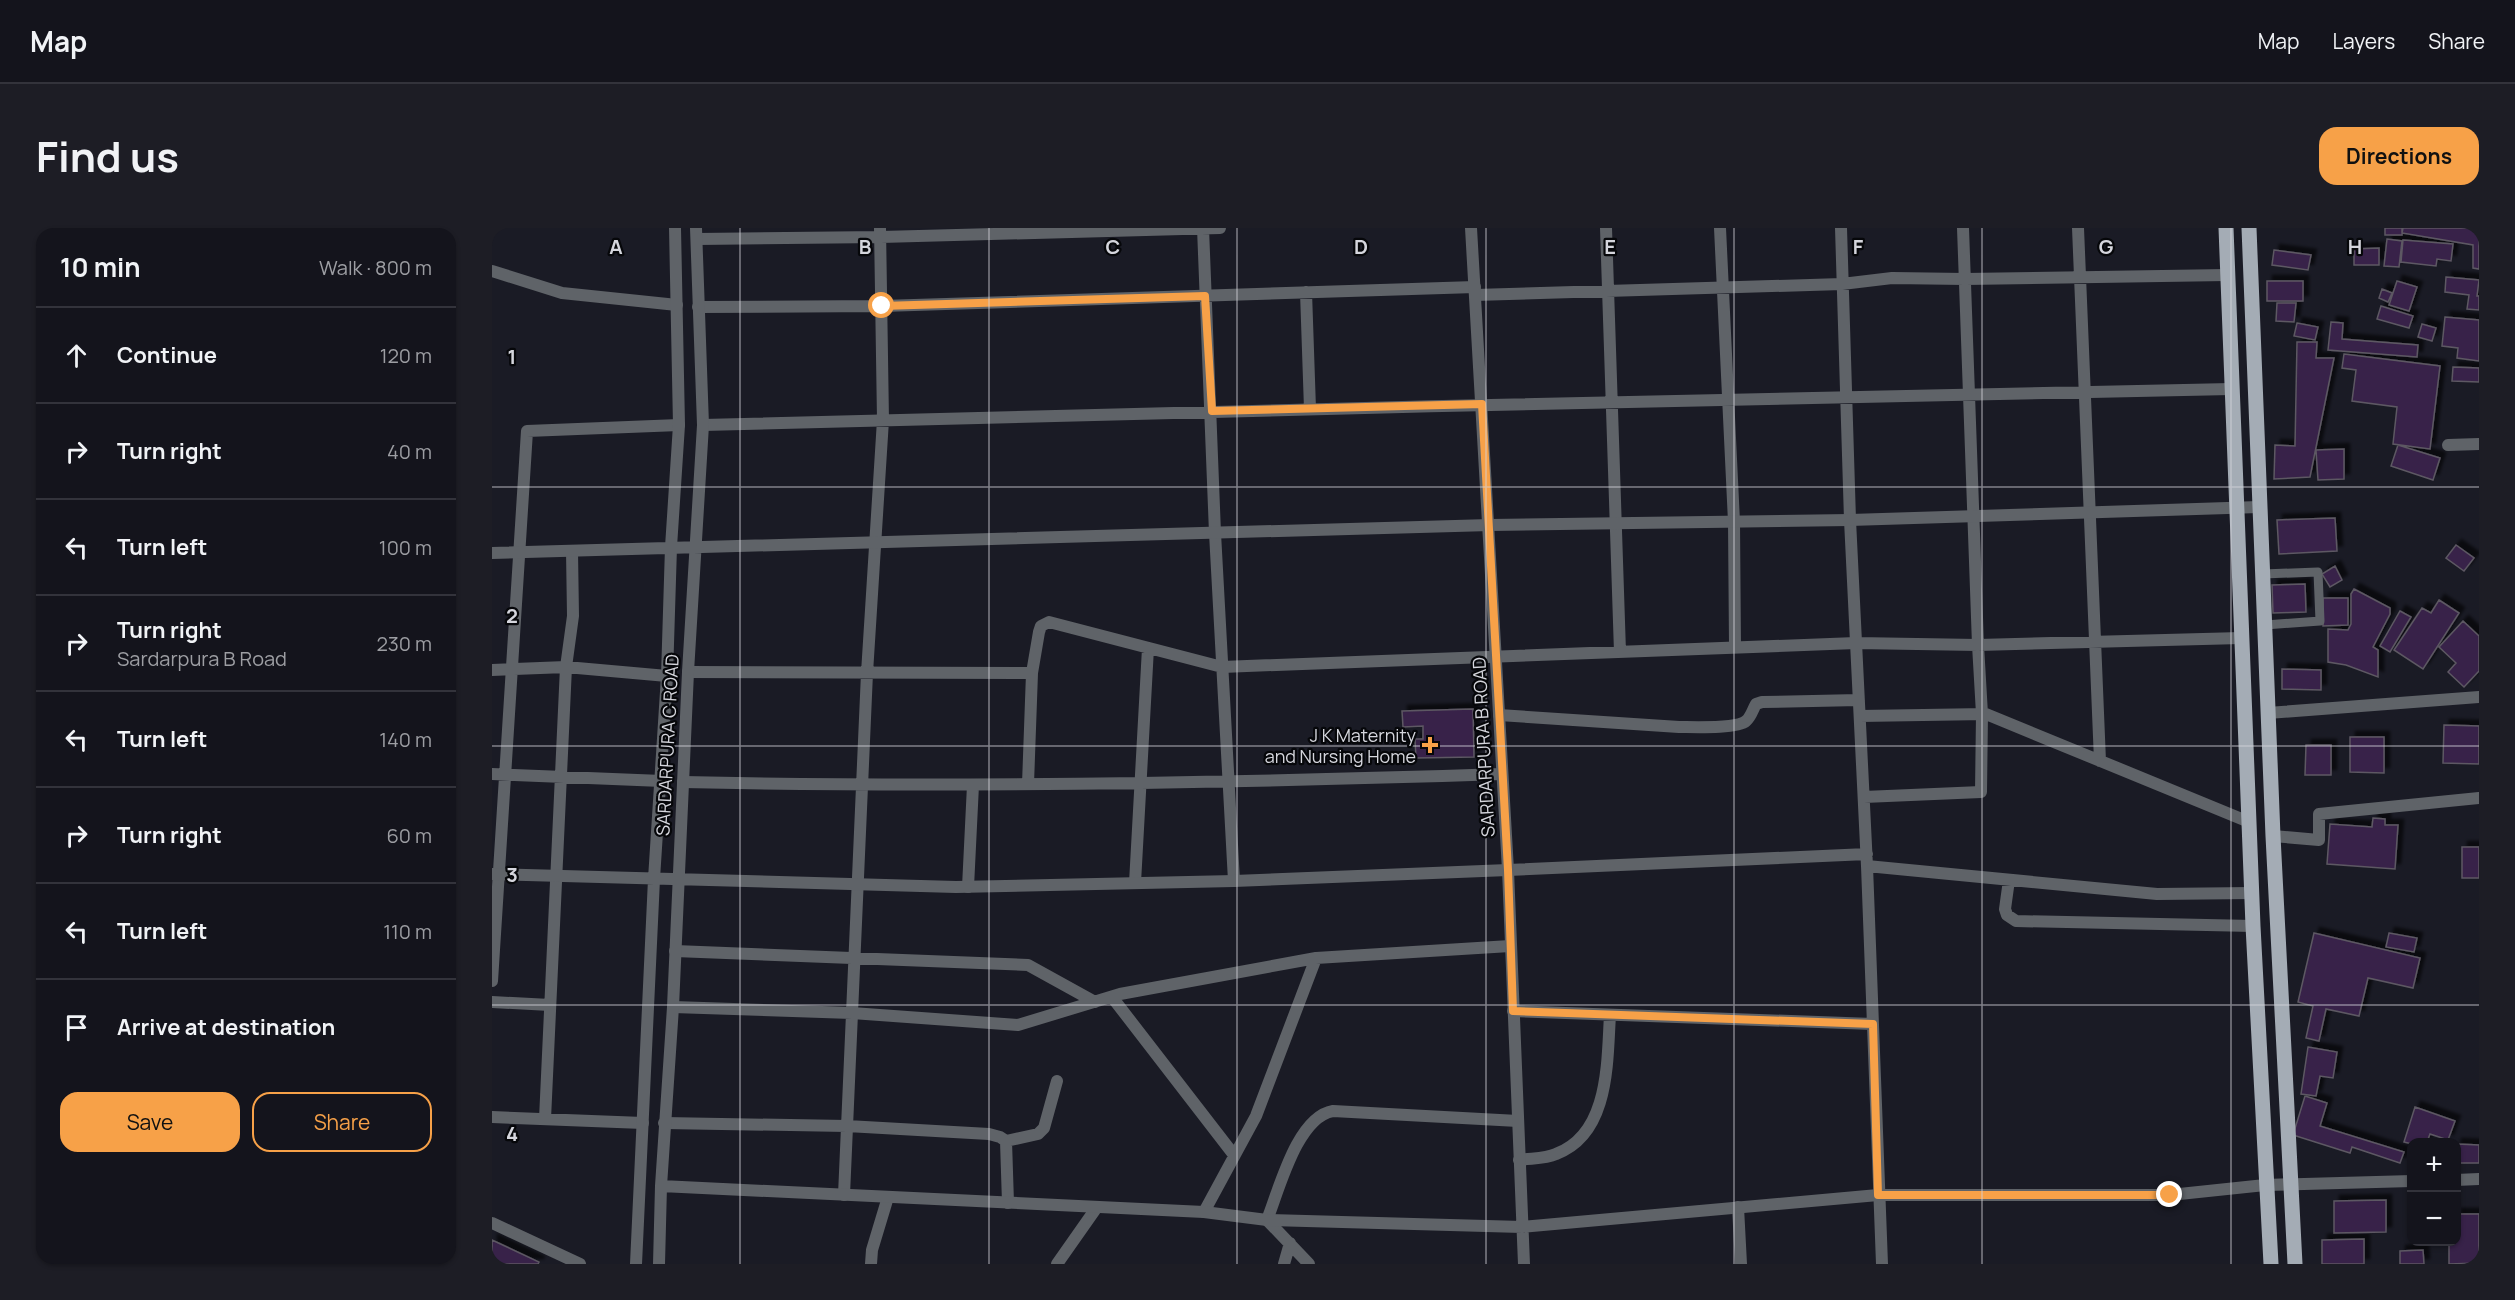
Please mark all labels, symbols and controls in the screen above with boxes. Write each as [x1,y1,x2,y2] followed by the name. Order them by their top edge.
[30,22,87,60] text: Map
[2258,27,2299,55] text: Map
[2332,27,2395,55] text: Layers
[2428,27,2485,55] text: Share
[36,127,179,185] text: Find us
[2319,127,2479,185] button: Directions
[609,233,623,260] text: A
[859,233,872,260] text: B
[1106,233,1120,260] text: C
[1354,233,1368,260] text: D
[1604,233,1616,260] text: E
[1853,233,1864,260] text: F
[2099,233,2114,260] text: G
[2348,233,2362,260] text: H
[60,249,141,285] text: 10 min
[319,254,432,281] text: Walk · 800 m
[868,292,894,318] route start
[60,339,93,372] icon: ahead
[117,340,217,370] text: Continue
[380,342,432,369] text: 120 m
[508,343,516,370] text: 1
[60,435,93,468] icon: right
[117,436,222,466] text: Turn right
[387,438,432,465] text: 40 m
[60,531,93,564] icon: left
[117,532,207,562] text: Turn left
[379,534,432,561] text: 100 m
[506,602,518,629] text: 2
[117,615,222,645] text: Turn right
[60,627,93,660] icon: right
[376,630,432,657] text: 230 m
[117,645,287,672] text: Sardarpura B Road
[650,653,684,837] street label: SARDARPURA C ROAD
[1466,656,1500,838] street label: SARDARPURA B ROAD
[60,723,93,756] icon: left
[1265,723,1417,768] place label: J K Maternity and Nursing Home
[117,724,207,754] text: Turn left
[379,726,432,753] text: 140 m
[1421,736,1439,754] marker: J K Maternity and Nursing Home
[60,819,93,852] icon: right
[117,820,222,850] text: Turn right
[386,822,432,849] text: 60 m
[506,861,518,888] text: 3
[60,915,93,948] icon: left
[117,916,207,946] text: Turn left
[383,918,432,945] text: 110 m
[60,1011,93,1044] icon: arrive
[117,1012,335,1042] text: Arrive at destination
[60,1092,240,1152] button: Save
[252,1092,432,1152] button: Share
[506,1120,518,1147] text: 4
[2407,1138,2461,1246] map controls
[2407,1138,2461,1192] button: +
[2156,1181,2182,1207] route end
[2407,1192,2461,1246] button: −

